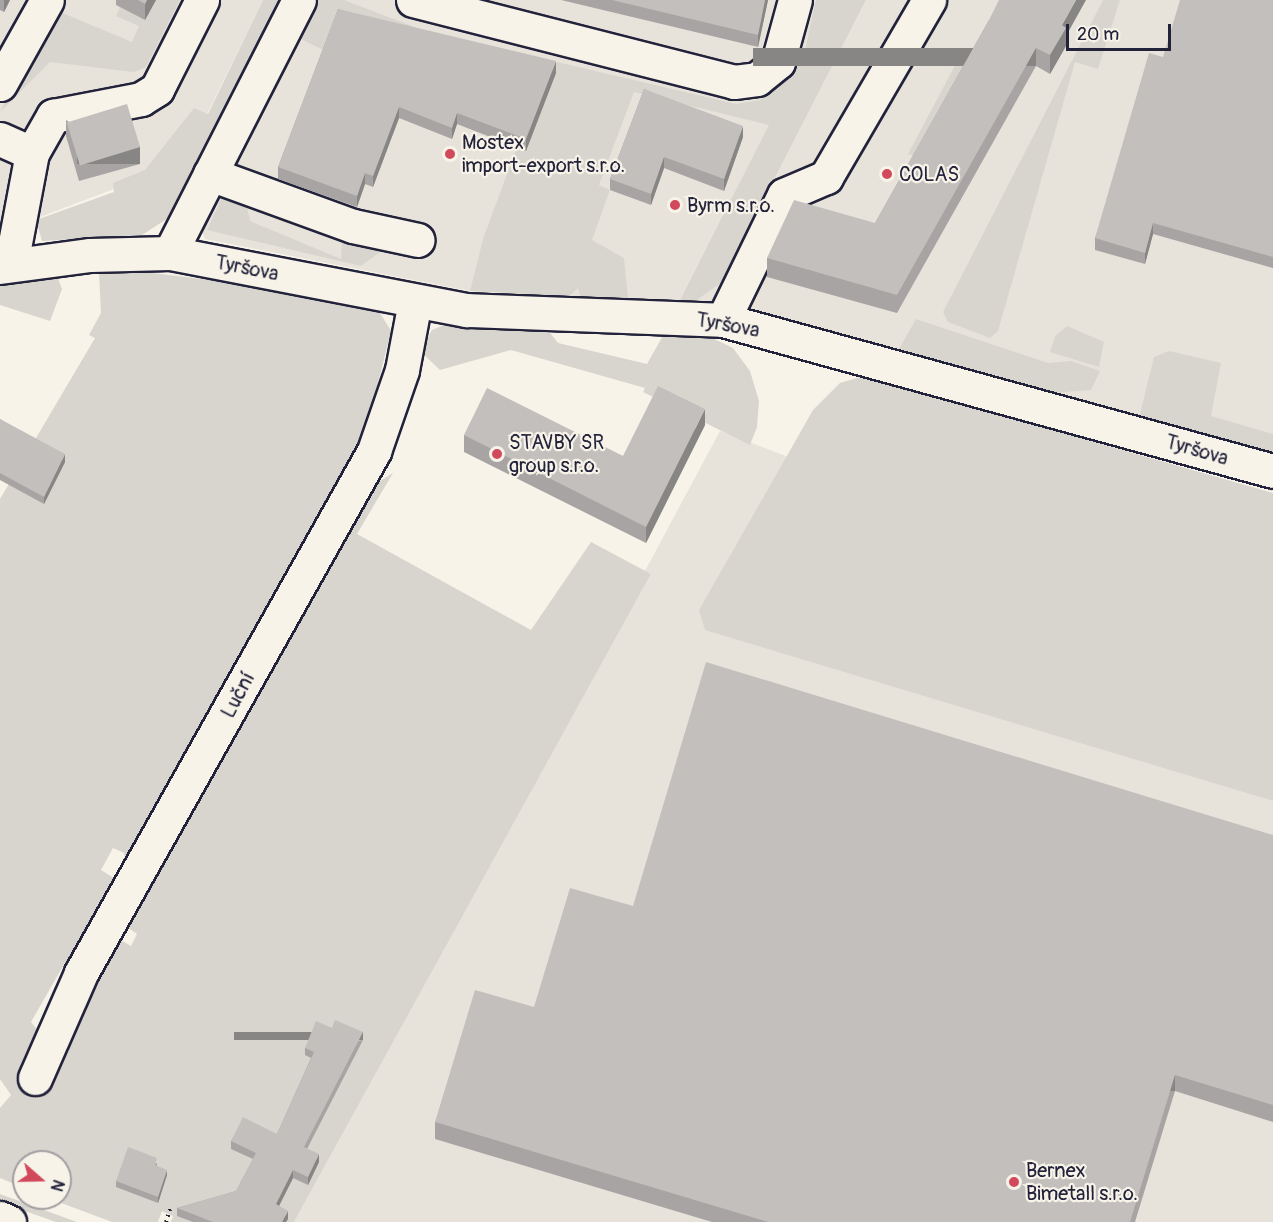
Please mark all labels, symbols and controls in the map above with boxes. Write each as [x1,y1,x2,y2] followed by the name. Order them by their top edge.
[1069,12,1174,50] scale bar
[1077,23,1119,46] text: 20 m
[462,130,625,177] place label: Mostex import-export s.r.o.
[443,147,457,161] marker: Mostex import-export s.r.o.
[899,162,959,186] place label: COLAS
[880,167,894,181] marker: COLAS
[687,193,775,217] place label: Byrm s.r.o.
[668,198,682,212] marker: Byrm s.r.o.
[213,250,281,286] street label: Tyršova
[694,308,762,342] street label: Tyršova
[509,430,604,477] place label: STAVBY SR group s.r.o.
[1163,430,1231,470] street label: Tyršova
[490,447,504,461] marker: STAVBY SR group s.r.o.
[216,668,260,722] street label: Luční
[12,1150,72,1210] north arrow
[1026,1158,1138,1205] place label: Bernex Bimetall s.r.o.
[1007,1175,1021,1189] marker: Bernex Bimetall s.r.o.
[46,1177,68,1194] text: N

